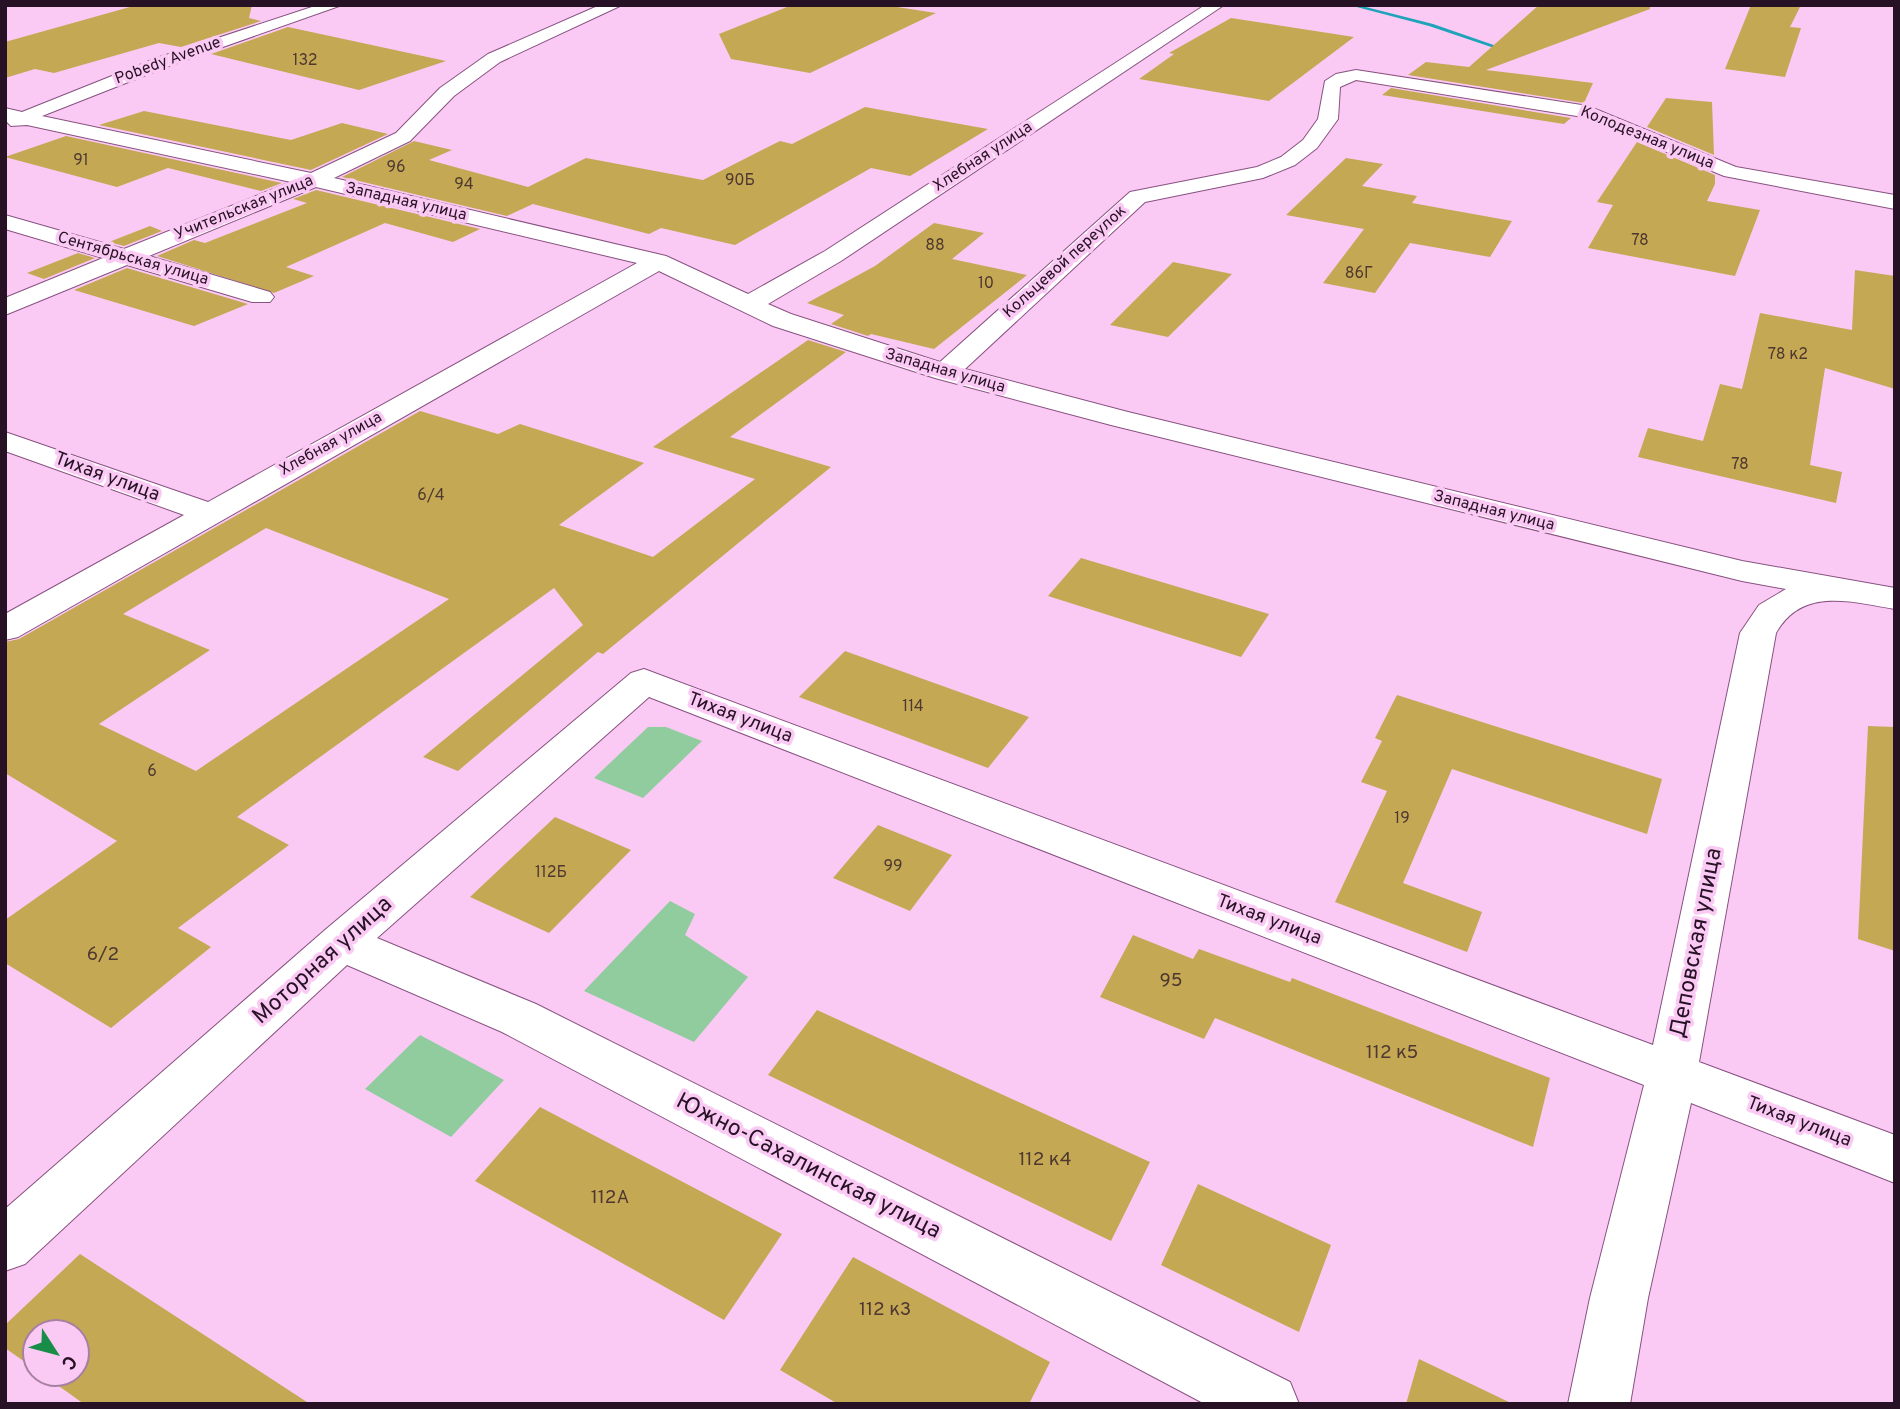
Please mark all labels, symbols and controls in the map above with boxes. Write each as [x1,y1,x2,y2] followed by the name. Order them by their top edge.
[112,33,224,89] street label: Pobedy Avenue
[292,51,318,71] house number: 132
[1577,102,1717,174] street label: Колодезная улица
[930,118,1036,196] street label: Хлебная улица
[73,151,89,171] house number: 91
[386,158,406,178] house number: 96
[172,171,316,245] street label: Учительская улица
[725,171,755,191] house number: 90Б
[454,175,474,195] house number: 94
[343,178,469,226] street label: Западная улица
[999,201,1131,323] street label: Кольцевой переулок
[55,228,211,290] street label: Сентябрьская улица
[1631,231,1649,251] house number: 78
[925,236,945,256] house number: 88
[1345,264,1373,284] house number: 86Г
[978,274,994,294] house number: 10
[883,344,1007,398] street label: Западная улица
[1768,345,1808,365] house number: 78 к2
[276,408,386,480] street label: Хлебная улица
[51,447,163,507] street label: Тихая улица
[1731,455,1749,475] house number: 78
[417,486,445,506] house number: 6/4
[1431,486,1557,536] street label: Западная улица
[684,687,796,749] street label: Тихая улица
[902,697,924,717] house number: 114
[147,762,157,782] house number: 6
[1394,809,1410,829] house number: 19
[1664,845,1730,1041] street label: Деповская улица
[883,857,903,877] house number: 99
[535,863,567,883] house number: 112Б
[1213,889,1325,951] street label: Тихая улица
[247,891,399,1031] street label: Моторная улица
[87,943,119,967] house number: 6/2
[1159,969,1183,993] house number: 95
[1366,1041,1418,1065] house number: 112 к5
[671,1087,945,1247] street label: Южно-Сахалинская улица
[1743,1091,1855,1153] street label: Тихая улица
[1019,1148,1071,1172] house number: 112 к4
[591,1186,629,1210] house number: 112А
[859,1298,911,1322] house number: 112 к3
[21,1318,91,1388] north arrow
[55,1350,81,1374] text: С

